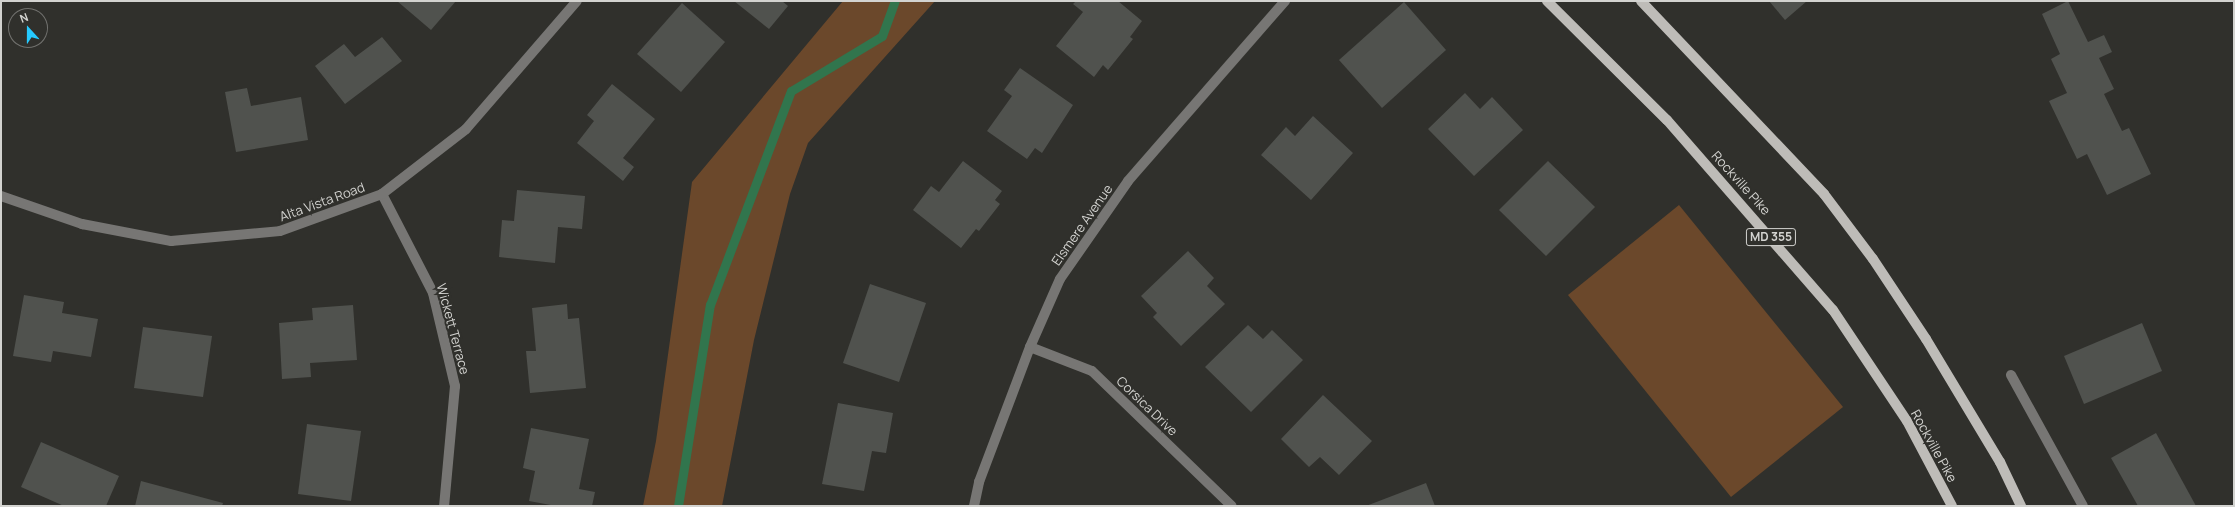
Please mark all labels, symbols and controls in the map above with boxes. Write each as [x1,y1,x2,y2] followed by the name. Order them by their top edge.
[8,8,48,48] north arrow
[18,9,30,26] text: N
[1708,148,1774,218] street label: Rockville Pike
[277,179,367,225] street label: Alta Vista Road
[1048,182,1116,268] street label: Elsmere Avenue
[1745,227,1797,247] road number: MD 355
[433,282,473,376] street label: Wickett Terrace
[1113,373,1181,439] street label: Corsica Drive
[1908,407,1960,485] street label: Rockville Pike

